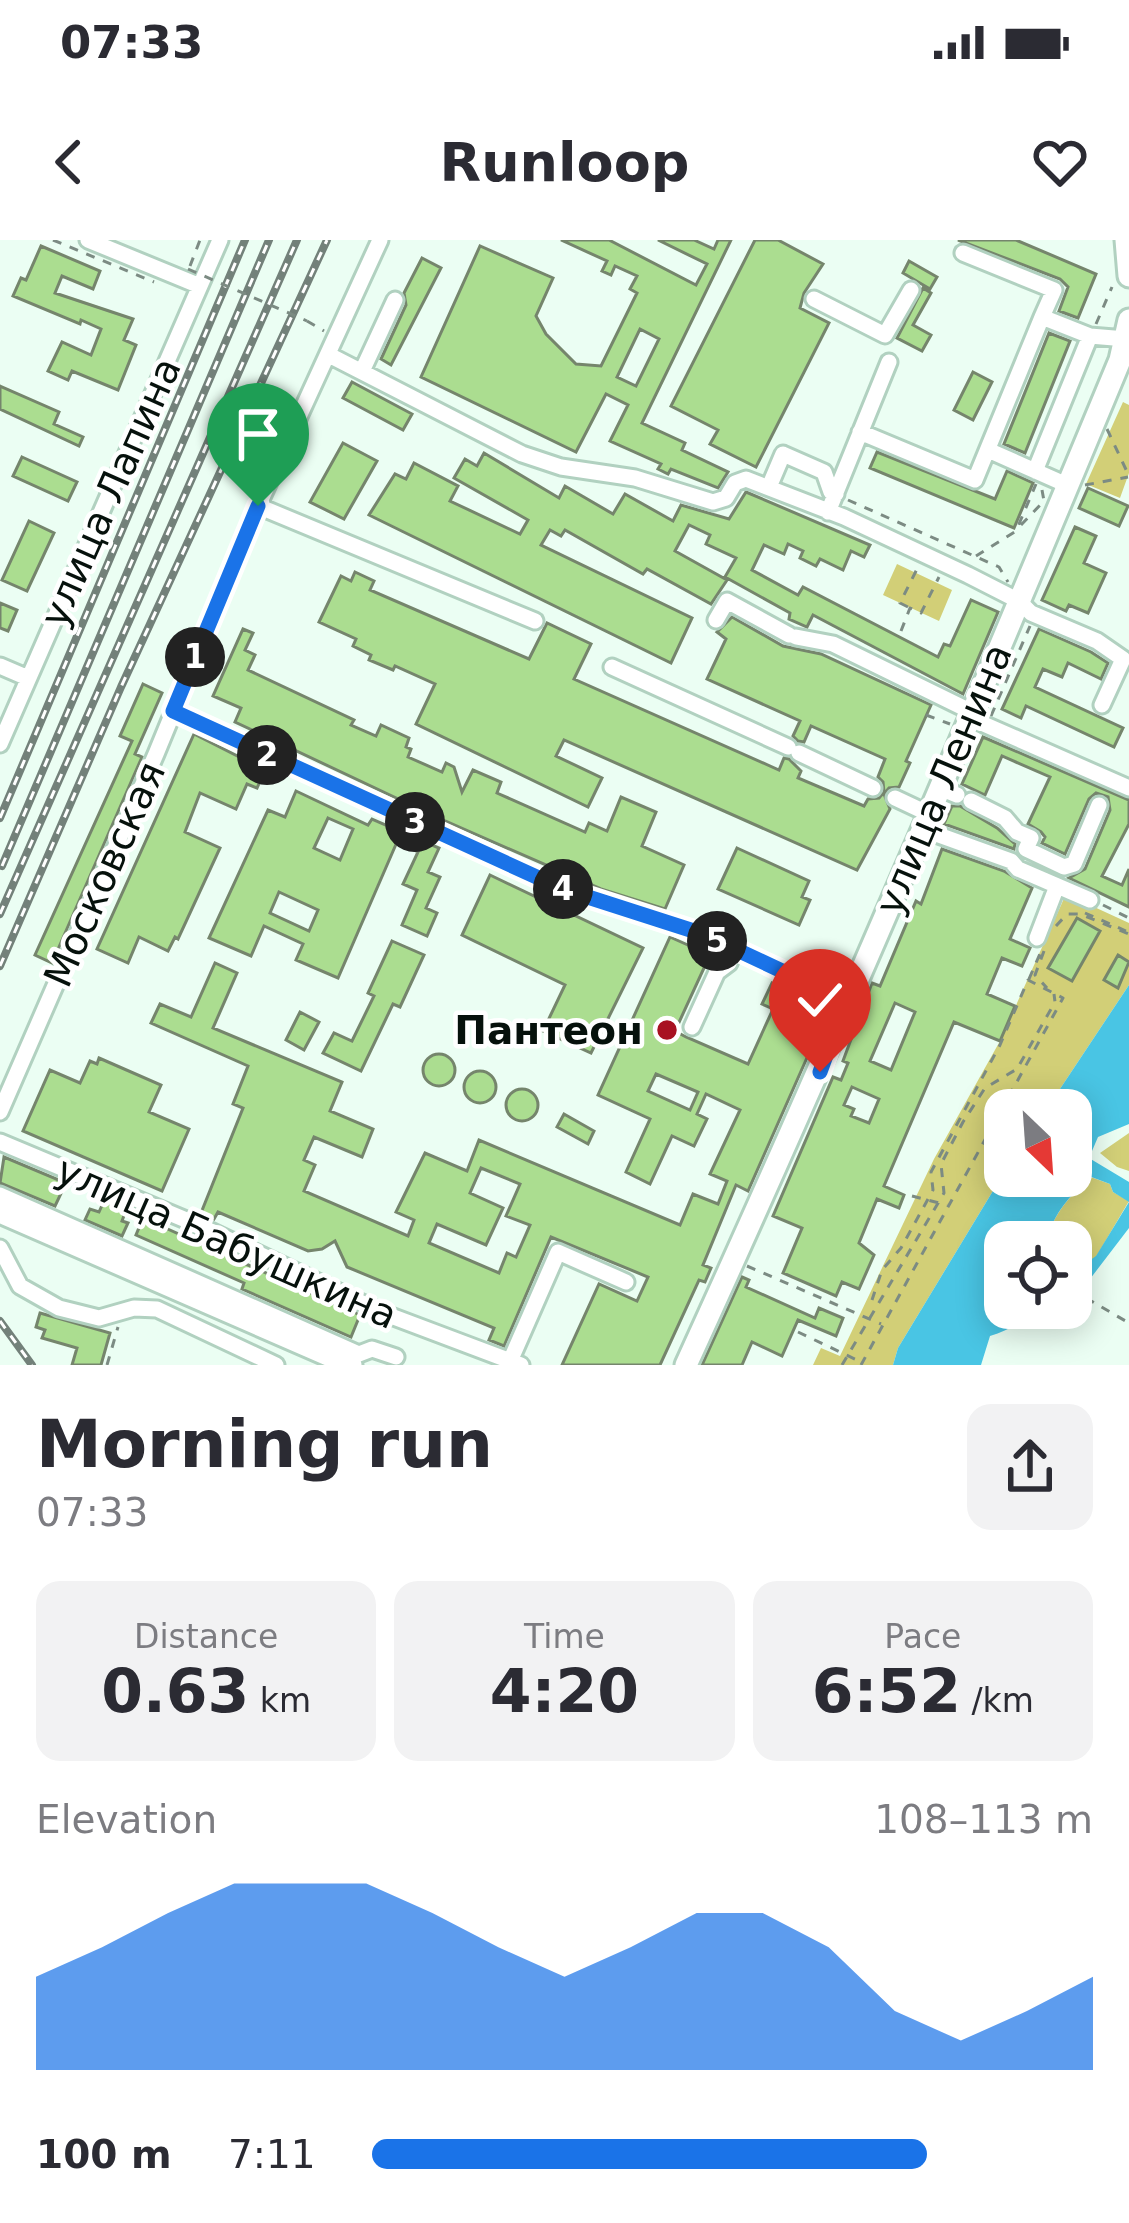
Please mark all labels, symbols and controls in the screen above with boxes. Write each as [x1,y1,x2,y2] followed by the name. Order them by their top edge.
[60,16,203,69] text: 07:33
[36,129,102,195] icon: back
[1027,129,1093,195] icon: heart
[440,131,689,194] text: Runloop
[31,351,190,634] street label: улица Лапина
[207,383,309,506] pin
[225,401,291,467] icon: arrive
[165,627,225,687] pin: 1
[184,637,206,676] text: 1
[866,637,1021,921] street label: улица Ленина
[237,725,297,785] pin: 2
[256,735,278,774] text: 2
[35,755,174,994] street label: Московская
[385,792,445,852] pin: 3
[404,802,426,841] text: 3
[533,859,593,919] pin: 4
[552,869,574,908] text: 4
[687,911,747,971] pin: 5
[706,921,728,960] text: 5
[769,949,871,1072] pin
[787,967,853,1033] icon: check
[454,1008,643,1053] place label: Пантеон
[654,1017,680,1043] marker: Пантеон
[984,1089,1092,1197] north arrow
[984,1089,1092,1329] map controls
[50,1147,404,1338] street label: улица Бабушкина
[984,1221,1092,1329] button: locate
[967,1404,1093,1530] button: share
[36,1406,493,1483] text: Morning run
[36,1490,148,1535] text: 07:33
[134,1617,278,1656] text: Distance
[524,1617,605,1656] text: Time
[884,1617,961,1656] text: Pace
[101,1656,249,1726] text: 0.63
[490,1656,639,1726] text: 4:20
[812,1656,961,1726] text: 6:52
[249,1681,311,1720] text: km
[961,1681,1034,1720] text: /km
[36,1797,217,1842] text: Elevation
[874,1797,1093,1842] text: 108–113 m
[36,2132,172,2177] text: 100 m
[228,2132,316,2177] text: 7:11

